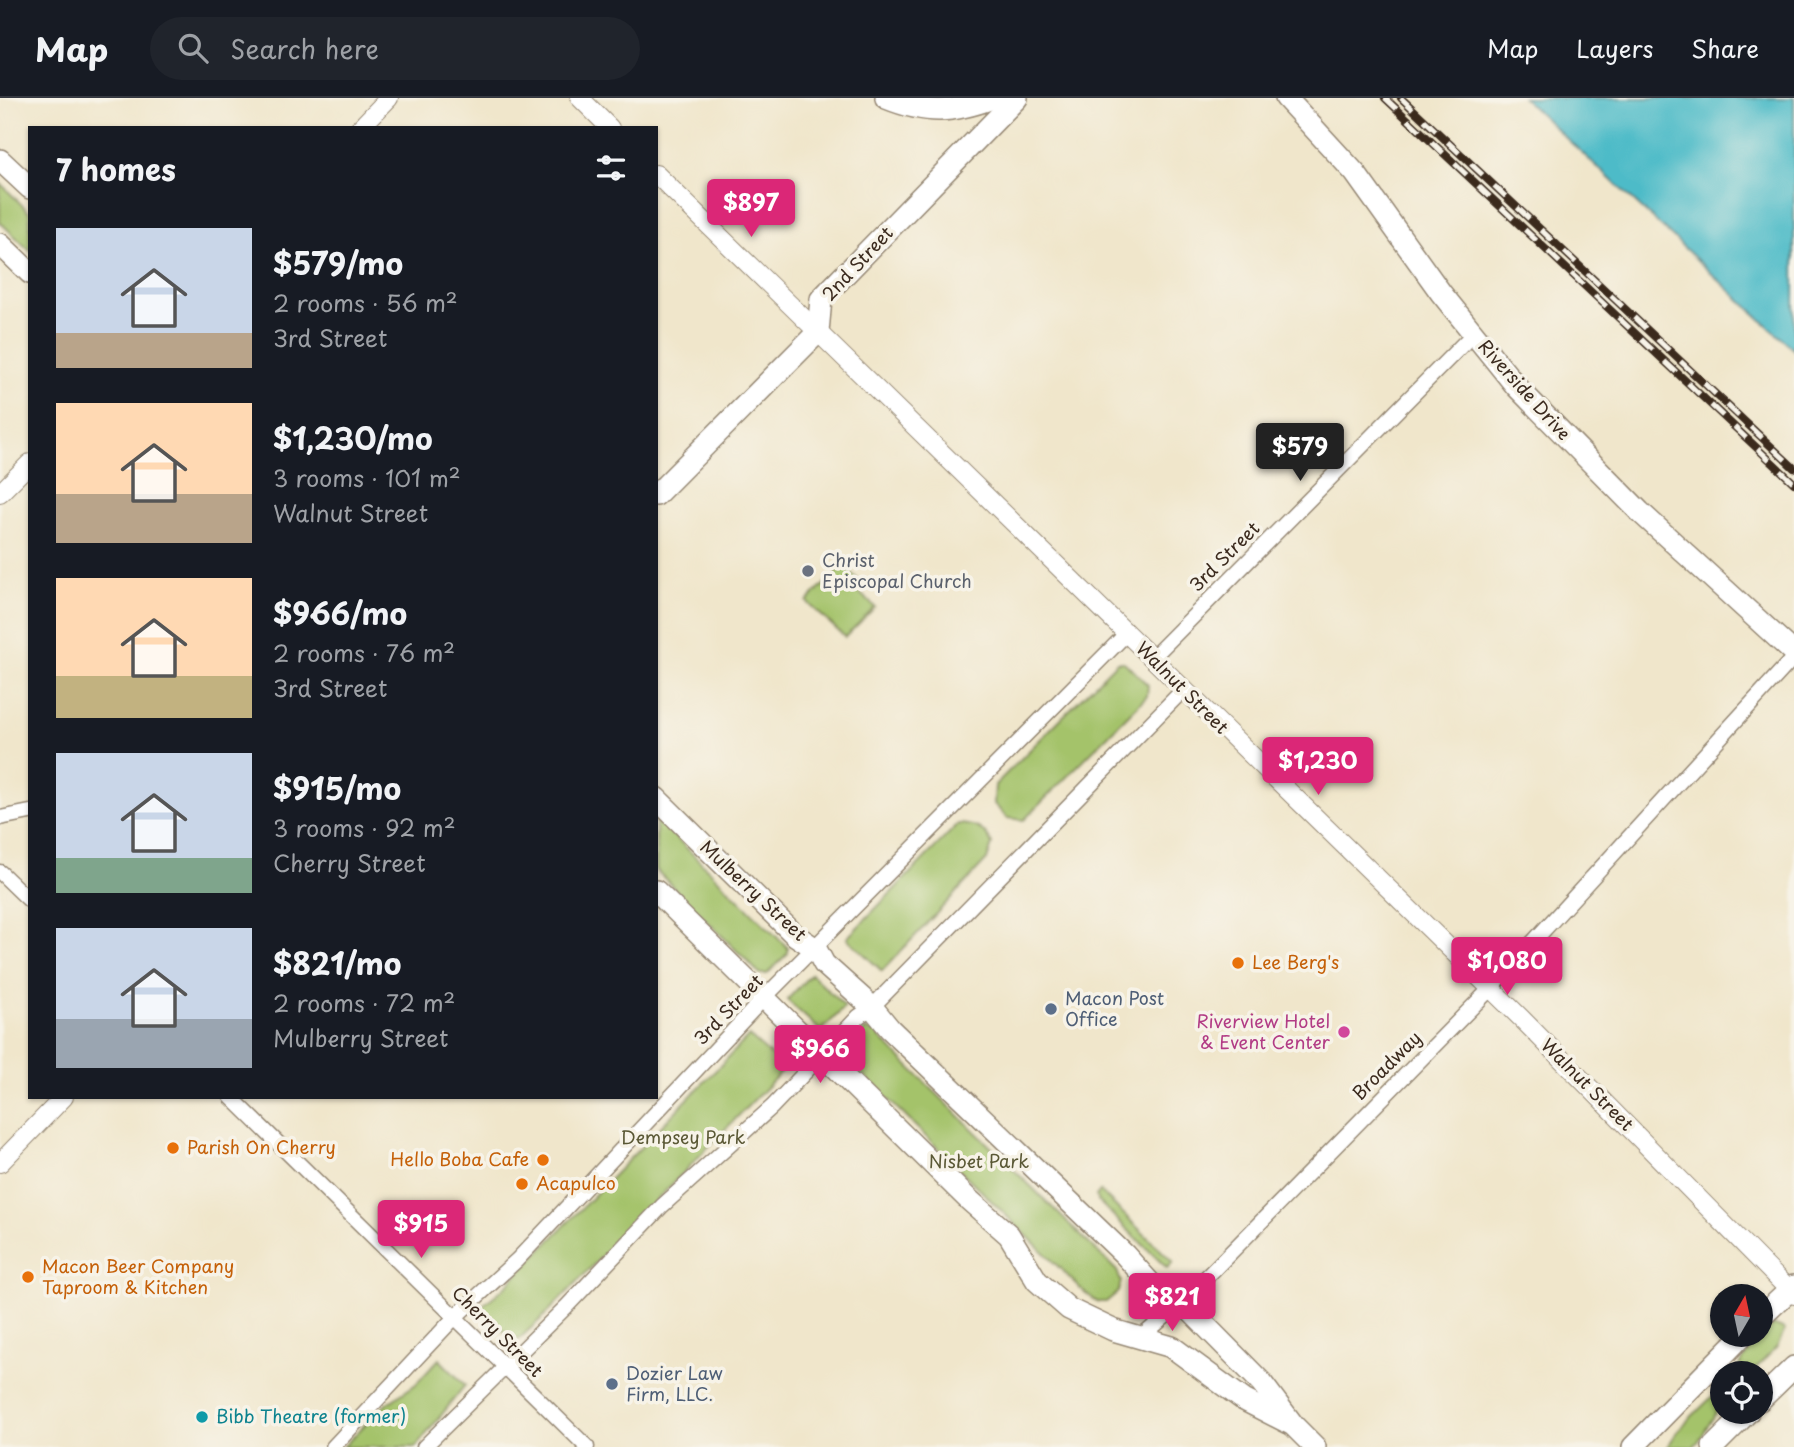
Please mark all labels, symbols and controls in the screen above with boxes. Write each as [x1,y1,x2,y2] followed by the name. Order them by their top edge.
[150,17,640,80] search box
[35,23,108,73] text: Map
[174,29,212,67] icon: search
[230,29,379,68] text: Search here
[1487,30,1538,66] text: Map
[1576,30,1653,66] text: Layers
[1691,30,1759,66] text: Share
[56,146,176,191] text: 7 homes
[592,149,630,187] icon: filters
[710,180,792,239] pin: $897
[723,184,779,219] text: $897
[815,220,899,306] street label: 2nd Street
[273,240,403,285] text: $579/mo
[112,256,196,340] icon: home
[273,285,458,320] text: 2 rooms · 56 m²
[273,320,387,355] text: 3rd Street
[1472,333,1578,445] street label: Riverside Drive
[273,415,433,460] text: $1,230/mo
[1259,424,1341,483] pin: $579
[1272,428,1328,463] text: $579
[112,431,196,515] icon: home
[273,460,461,495] text: 3 rooms · 101 m²
[273,495,428,530] text: Walnut Street
[1183,515,1265,597] street label: 3rd Street
[822,546,972,594] place label: Christ Episcopal Church
[800,563,816,579] marker: Christ Episcopal Church
[273,590,407,635] text: $966/mo
[112,606,196,690] icon: home
[1131,634,1236,739] street label: Walnut Street
[273,635,455,670] text: 2 rooms · 76 m²
[273,670,387,705] text: 3rd Street
[1261,738,1375,797] pin: $1,230
[1278,742,1358,777] text: $1,230
[273,765,401,810] text: $915/mo
[112,781,196,865] icon: home
[273,810,456,845] text: 3 rooms · 92 m²
[695,833,813,947] street label: Mulberry Street
[273,845,426,880] text: Cherry Street
[1450,937,1564,997] pin: $1,080
[273,940,401,985] text: $821/mo
[1467,942,1547,977] text: $1,080
[1252,948,1339,975] place label: Lee Berg's
[1230,955,1246,971] marker: Lee Berg's
[112,956,196,1040] icon: home
[687,967,769,1051] street label: 3rd Street
[1065,984,1164,1032] place label: Macon Post Office
[273,985,455,1020] text: 2 rooms · 72 m²
[1043,1001,1059,1017] marker: Macon Post Office
[1196,1007,1331,1055] place label: Riverview Hotel & Event Center
[273,1020,448,1055] text: Mulberry Street
[1336,1024,1352,1040] marker: Riverview Hotel & Event Center
[1345,1024,1427,1106] street label: Broadway
[779,1026,861,1085] pin: $966
[790,1030,850,1065] text: $966
[1536,1031,1641,1136] street label: Walnut Street
[620,1123,746,1150] park label: Dempsey Park
[187,1133,336,1160] place label: Parish On Cherry
[165,1140,181,1156] marker: Parish On Cherry
[390,1145,529,1172] place label: Hello Boba Cafe
[929,1147,1029,1174] park label: Nisbet Park
[535,1152,551,1168] marker: Hello Boba Cafe
[536,1169,616,1196] place label: Acapulco
[514,1176,530,1192] marker: Acapulco
[380,1200,462,1260] pin: $915
[394,1205,448,1240] text: $915
[42,1252,234,1300] place label: Macon Beer Company Taproom & Kitchen
[20,1269,36,1285] marker: Macon Beer Company Taproom & Kitchen
[1131,1274,1213,1333] pin: $821
[1145,1278,1199,1313] text: $821
[446,1279,550,1383] street label: Cherry Street
[1710,1284,1773,1348] north arrow
[1710,1284,1773,1424] map controls
[626,1359,723,1407] place label: Dozier Law Firm, LLC.
[1710,1361,1773,1424] button: locate
[604,1376,620,1392] marker: Dozier Law Firm, LLC.
[216,1402,406,1429] place label: Bibb Theatre (former)
[194,1409,210,1425] marker: Bibb Theatre (former)

